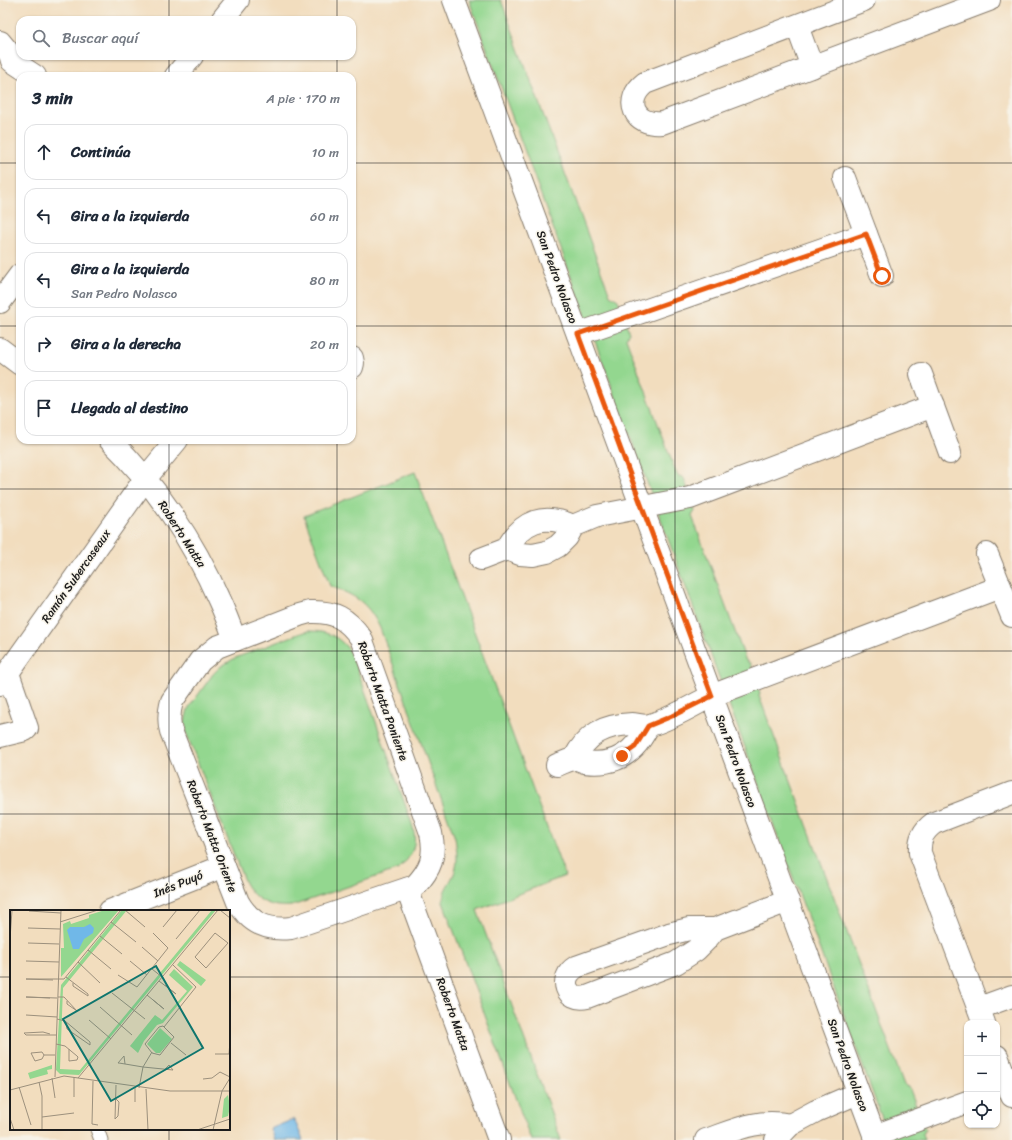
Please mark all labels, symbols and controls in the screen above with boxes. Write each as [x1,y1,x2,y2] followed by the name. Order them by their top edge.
[16,16,356,60] search box
[62,25,139,51] text: Buscar aquí
[30,27,52,49] icon: search
[32,83,73,113] text: 3 min
[266,87,340,110] text: A pie · 170 m
[71,139,130,165] text: Continúa
[33,141,55,163] icon: ahead
[312,141,339,164] text: 10 m
[71,203,189,229] text: Gira a la izquierda
[33,205,55,227] icon: left
[310,205,339,228] text: 60 m
[530,227,584,327] street label: San Pedro Nolasco
[71,256,189,282] text: Gira a la izquierda
[873,267,891,285] route start
[33,269,55,291] icon: left
[310,269,339,292] text: 80 m
[71,282,177,305] text: San Pedro Nolasco
[71,331,181,357] text: Gira a la derecha
[33,333,55,355] icon: right
[310,333,339,356] text: 20 m
[71,395,188,421] text: Llegada al destino
[33,397,55,419] icon: arrive
[152,496,213,573] street label: Roberto Matta
[35,524,117,628] street label: Ramón Subercaseaux
[351,638,415,764] street label: Roberto Matta Poniente
[709,711,763,811] street label: San Pedro Nolasco
[613,747,631,765] route end
[180,776,244,896] street label: Roberto Matta Oriente
[149,864,207,904] street label: Inés Puyó
[10,910,230,1130] inset map
[430,974,477,1055] street label: Roberto Matta
[821,1015,875,1115] street label: San Pedro Nolasco
[964,1020,1000,1128] map controls
[964,1020,1000,1056] button: +
[964,1056,1000,1092] button: −
[964,1092,1000,1128] button: locate

